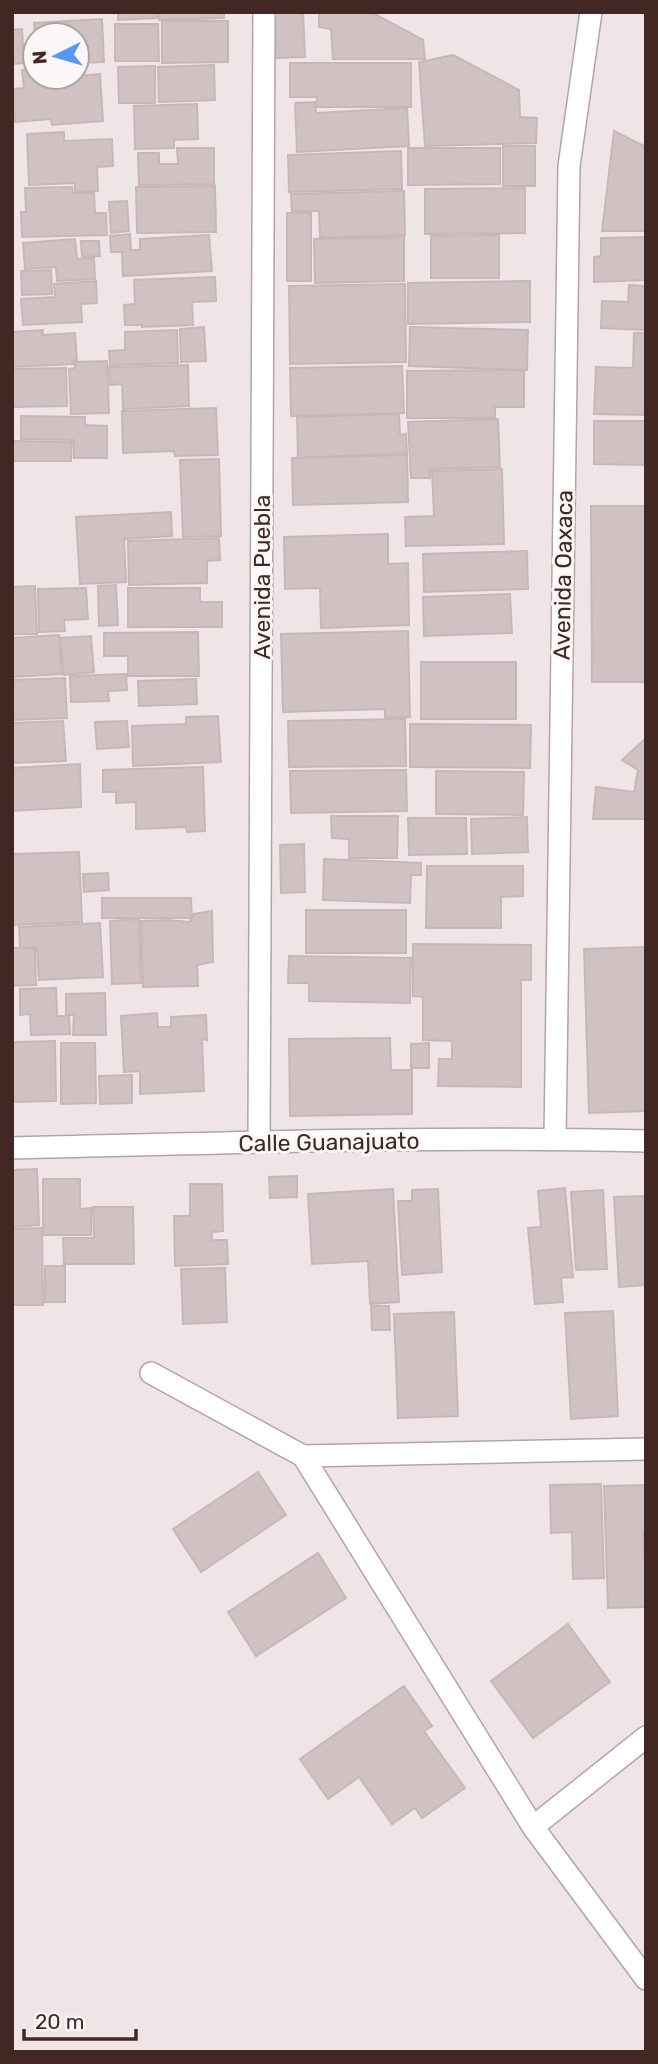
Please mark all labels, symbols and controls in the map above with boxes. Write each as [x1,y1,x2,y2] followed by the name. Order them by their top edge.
[21,21,91,91] north arrow
[28,50,52,65] text: N
[548,490,578,660] street label: Avenida Oaxaca
[248,495,276,659] street label: Avenida Puebla
[238,1126,420,1158] street label: Calle Guanajuato
[24,1997,136,2041] scale bar
[35,2009,84,2034] text: 20 m

